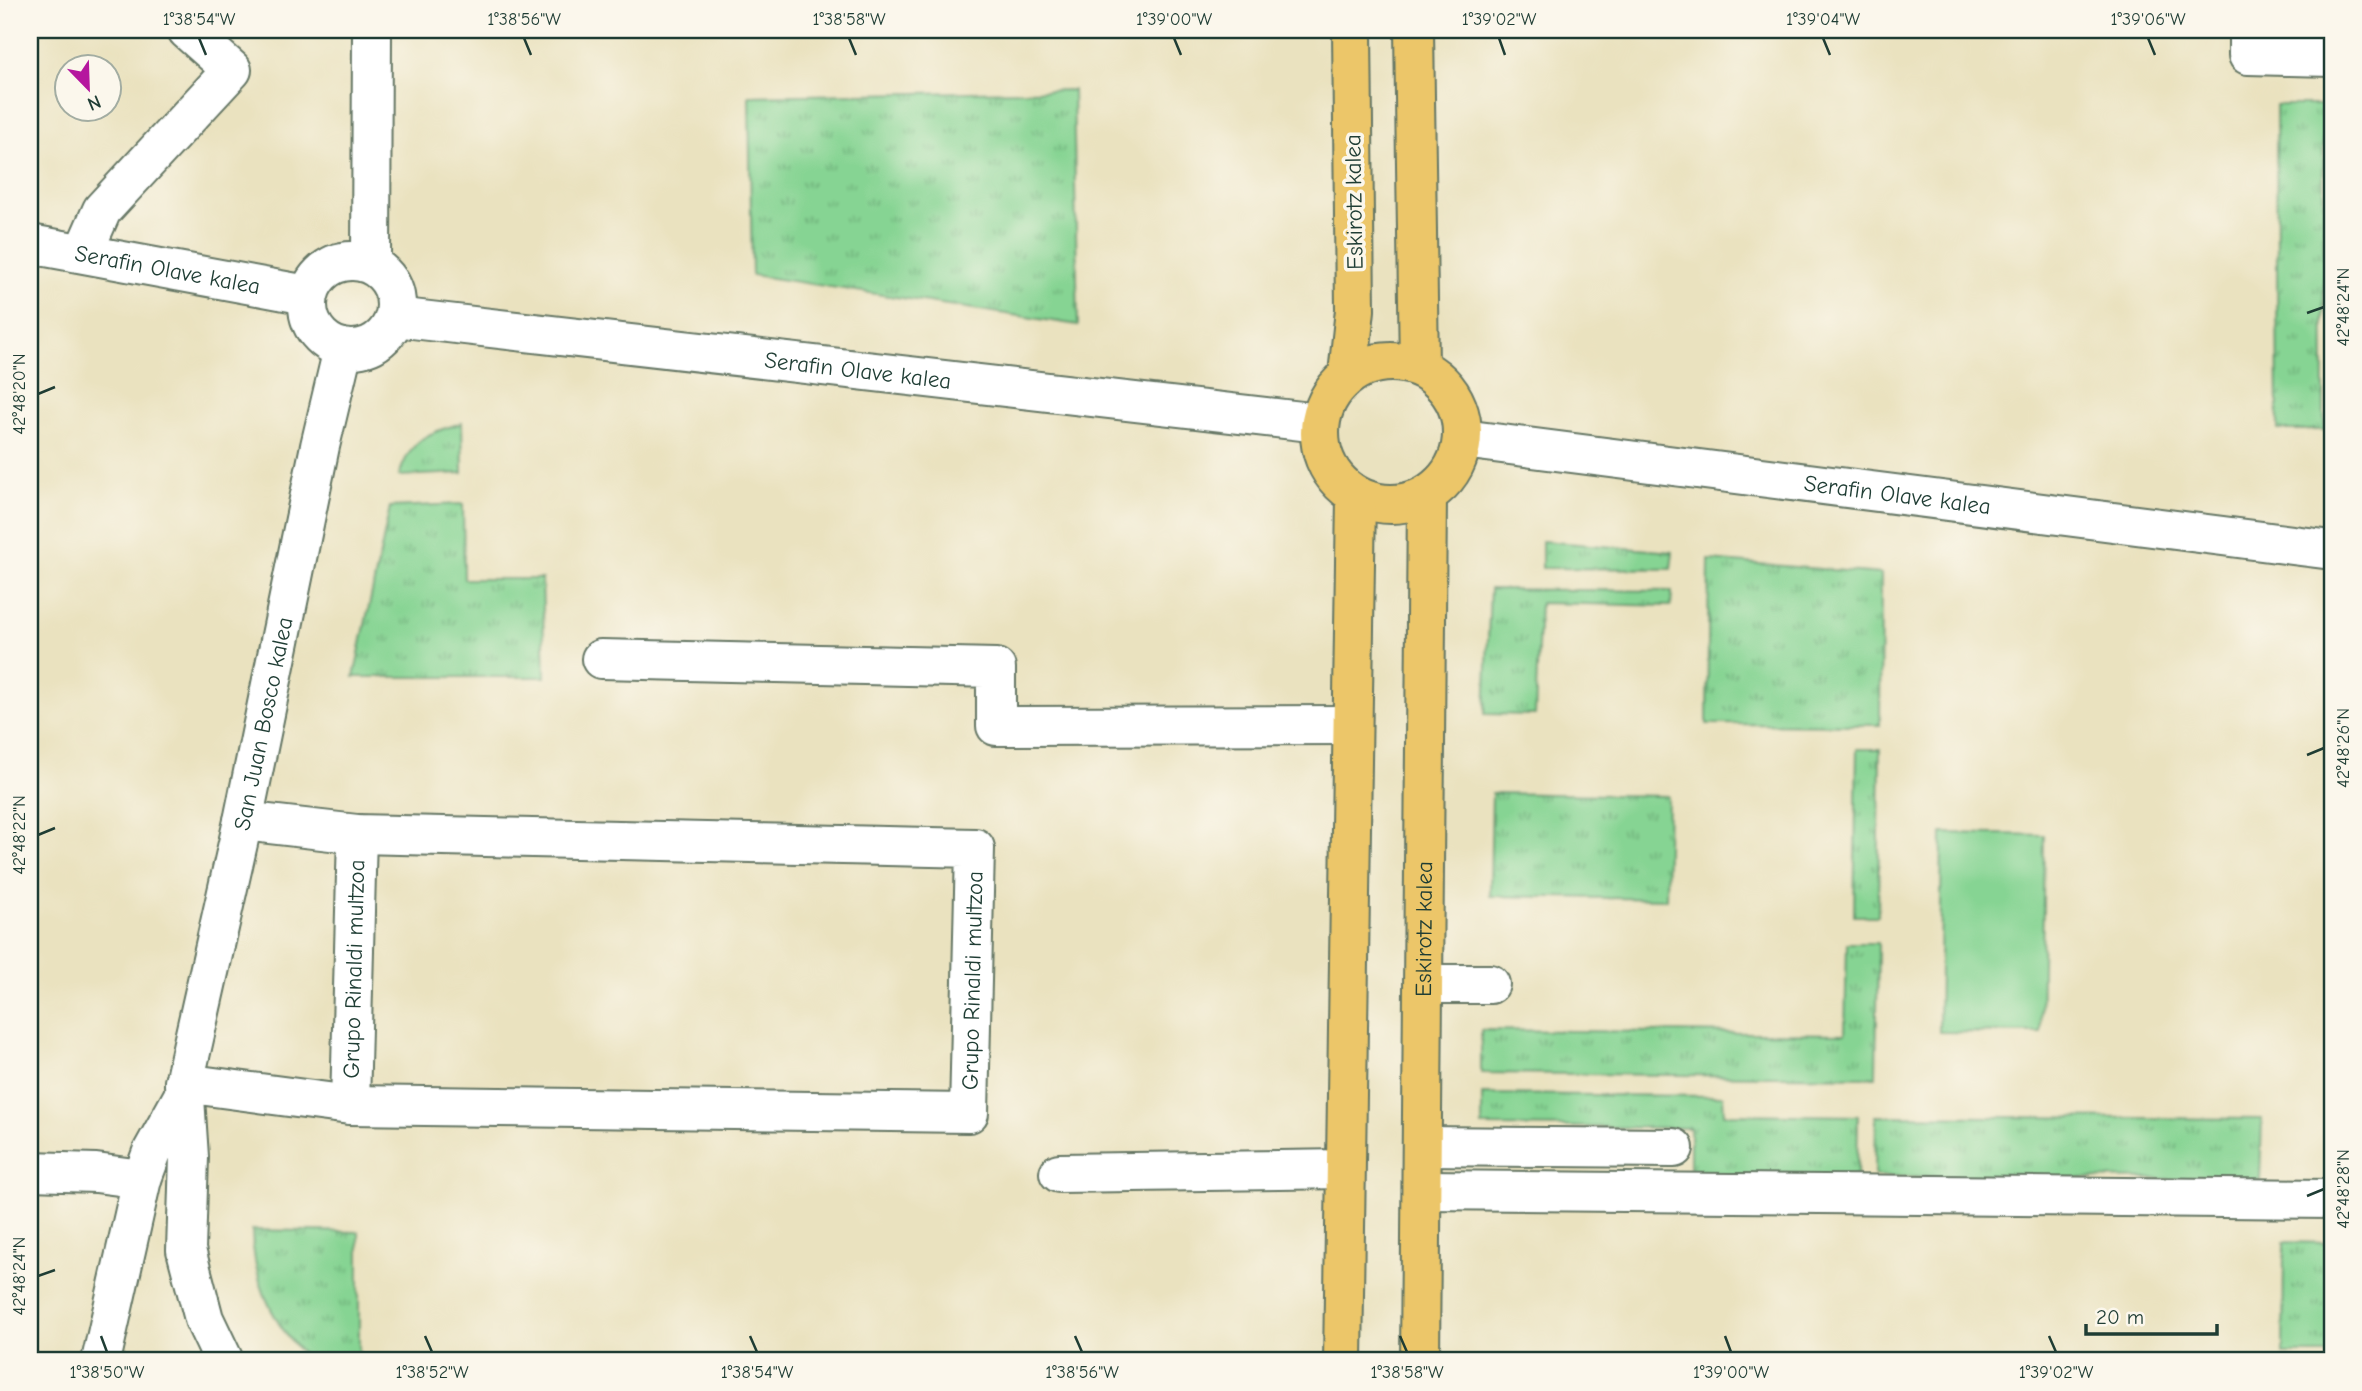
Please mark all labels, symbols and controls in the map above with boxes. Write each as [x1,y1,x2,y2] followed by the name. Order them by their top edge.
[163,9,236,30] text: 1°38'54"W
[487,9,561,30] text: 1°38'56"W
[812,9,886,30] text: 1°38'58"W
[1136,9,1213,30] text: 1°39'00"W
[1462,9,1537,30] text: 1°39'02"W
[1786,9,1860,30] text: 1°39'04"W
[2110,9,2186,30] text: 1°39'06"W
[52,52,122,122] north arrow
[84,90,104,115] text: N
[1339,134,1369,270] street label: Eskirotz kalea
[73,239,263,300] street label: Serafin Olave kalea
[2333,268,2354,346] text: 42°48'24"N
[763,346,953,394] street label: Serafin Olave kalea
[9,353,30,435] text: 42°48'20"N
[1803,469,1992,520] street label: Serafin Olave kalea
[228,614,298,833] street label: San Juan Bosco kalea
[2333,708,2354,788] text: 42°48'26"N
[9,795,30,875] text: 42°48'22"N
[337,859,370,1079] street label: Grupo Rinaldi multzoa
[1409,861,1438,997] street label: Eskirotz kalea
[956,871,988,1090] street label: Grupo Rinaldi multzoa
[2333,1149,2354,1229] text: 42°48'28"N
[9,1237,30,1315] text: 42°48'24"N
[2086,1293,2217,1337] scale bar
[2096,1305,2144,1329] text: 20 m
[70,1362,145,1383] text: 1°38'50"W
[395,1362,469,1383] text: 1°38'52"W
[721,1362,794,1383] text: 1°38'54"W
[1045,1362,1119,1383] text: 1°38'56"W
[1370,1362,1444,1383] text: 1°38'58"W
[1693,1362,1770,1383] text: 1°39'00"W
[2019,1362,2094,1383] text: 1°39'02"W

